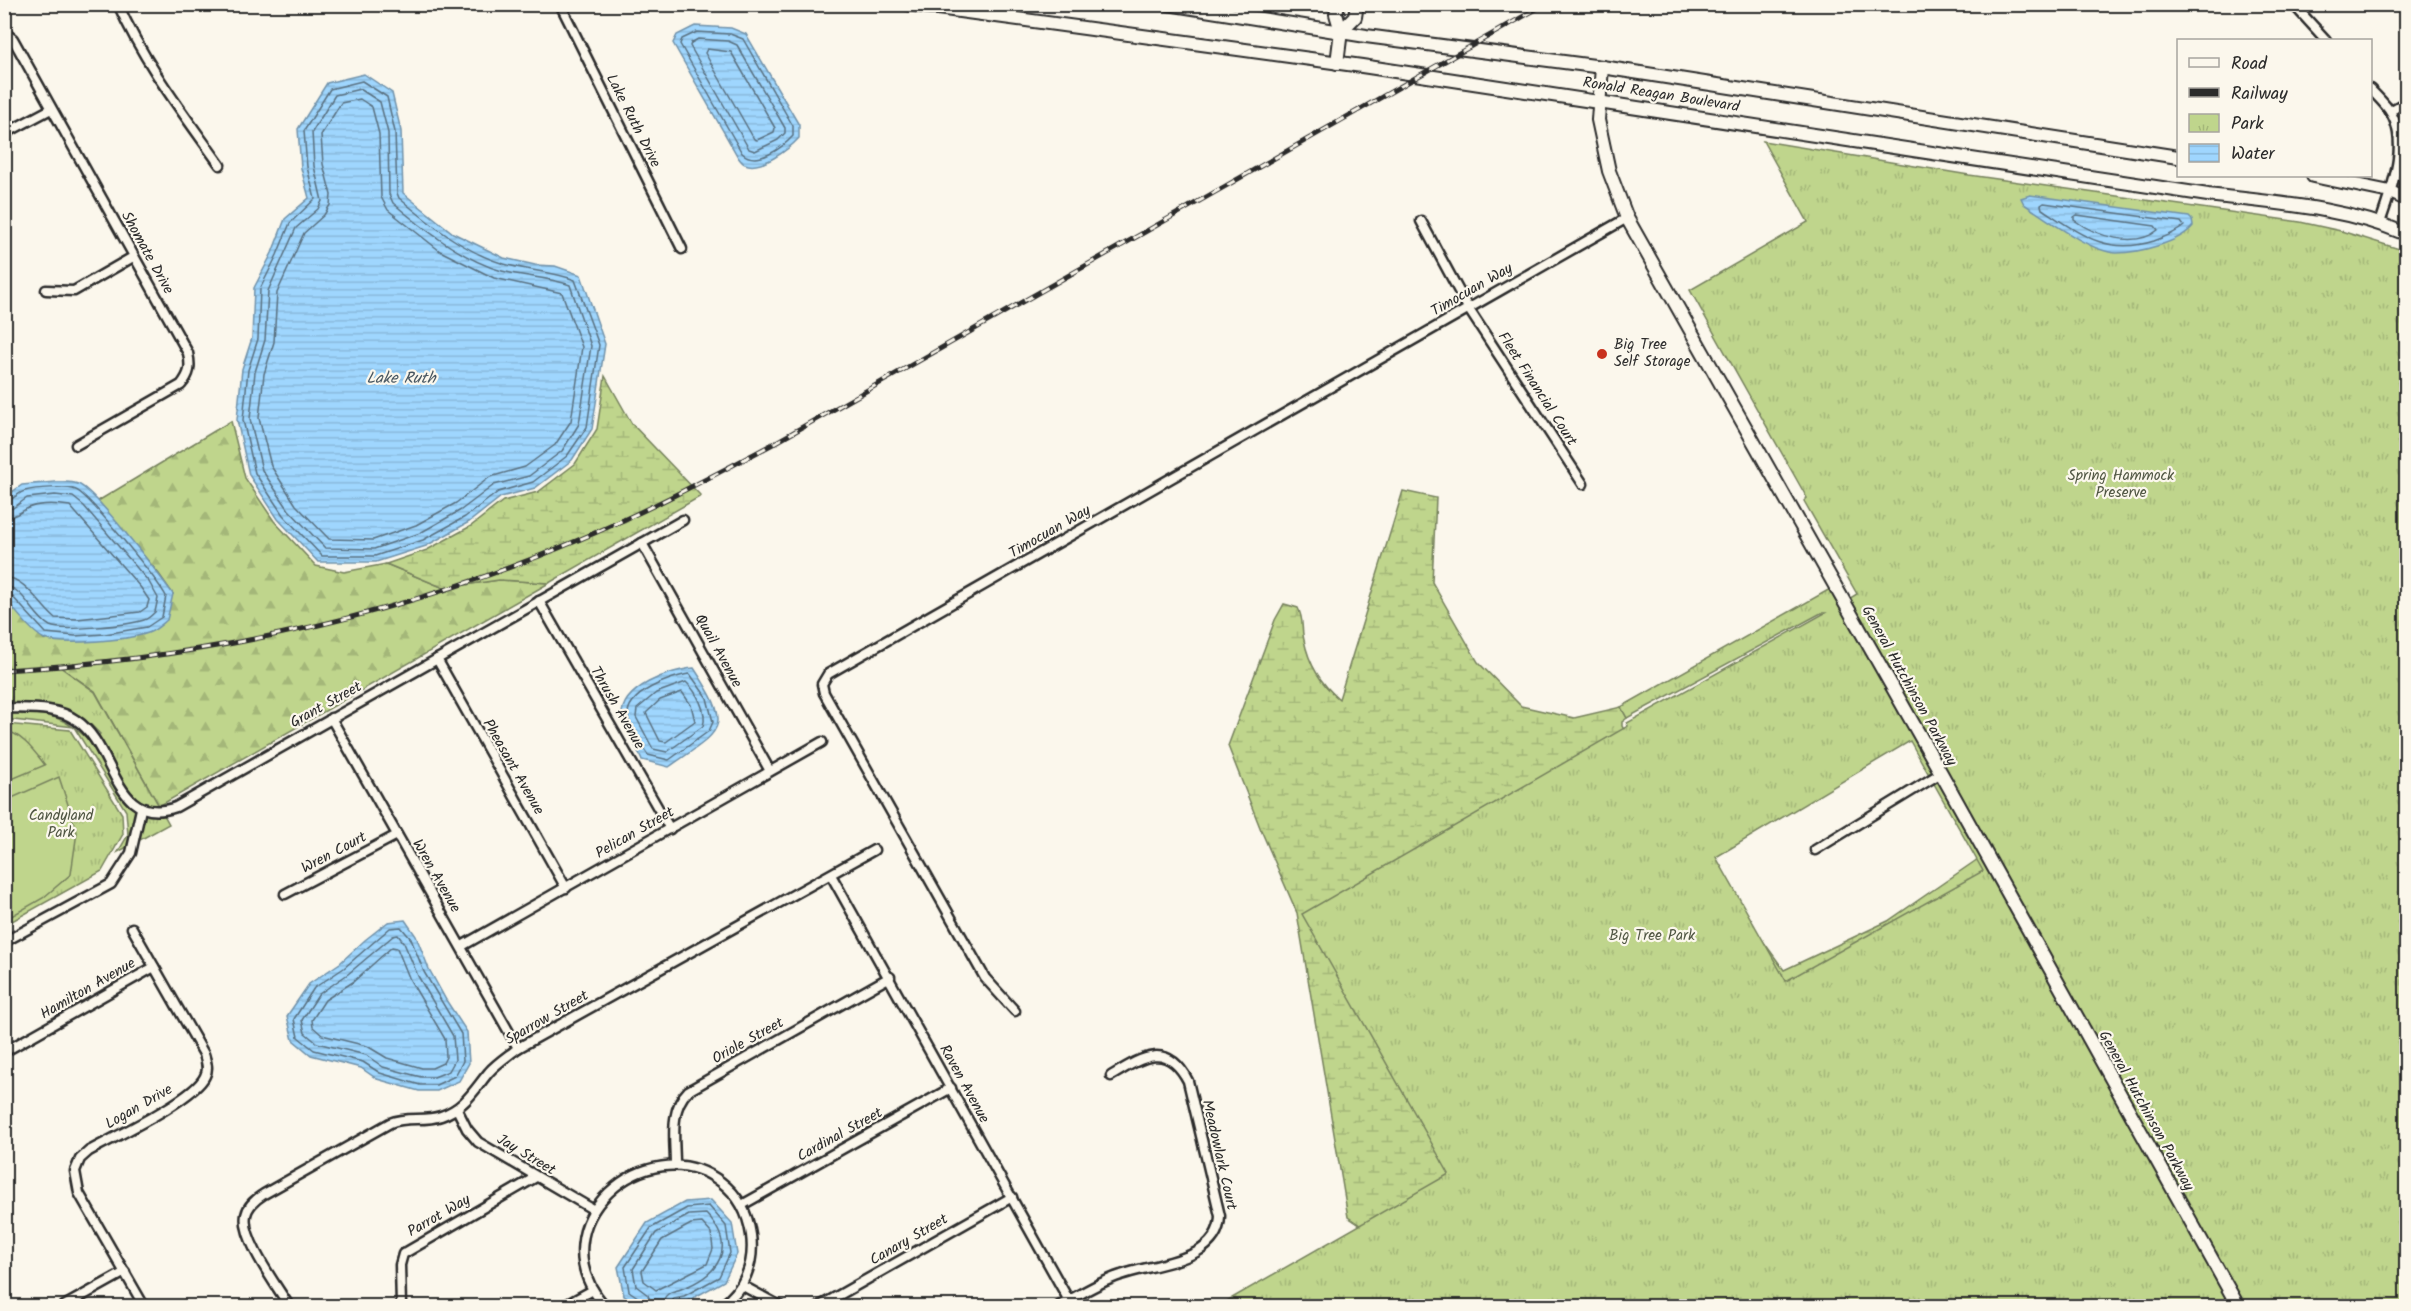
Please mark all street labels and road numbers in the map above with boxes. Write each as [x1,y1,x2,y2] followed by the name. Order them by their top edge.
[599,70,667,172] street label: Lake Ruth Drive
[1581,71,1742,119] street label: Ronald Reagan Boulevard
[114,207,180,299] street label: Shomate Drive
[1427,256,1518,323] street label: Timocuan Way
[1491,327,1583,451] street label: Fleet Financial Court
[1005,498,1096,565] street label: Timocuan Way
[1855,601,1964,771] street label: General Hutchinson Parkway
[688,610,748,693] street label: Quail Avenue
[583,662,651,754] street label: Thrush Avenue
[286,675,367,735] street label: Grant Street
[476,715,550,820] street label: Pheasant Avenue
[591,801,679,865] street label: Pelican Street
[297,826,371,880] street label: Wren Court
[405,835,467,918] street label: Wren Avenue
[36,952,141,1026] street label: Hamilton Avenue
[501,984,593,1052] street label: Sparrow Street
[708,1011,789,1071] street label: Oriole Street
[2092,1026,2201,1196] street label: General Hutchinson Parkway
[932,1040,996,1128] street label: Raven Avenue
[101,1078,177,1136] street label: Logan Drive
[1195,1097,1243,1213] street label: Meadowlark Court
[793,1101,887,1168] street label: Cardinal Street
[492,1128,560,1182] street label: Jay Street
[403,1188,476,1244] street label: Parrot Way
[865,1208,953,1272] street label: Canary Street

